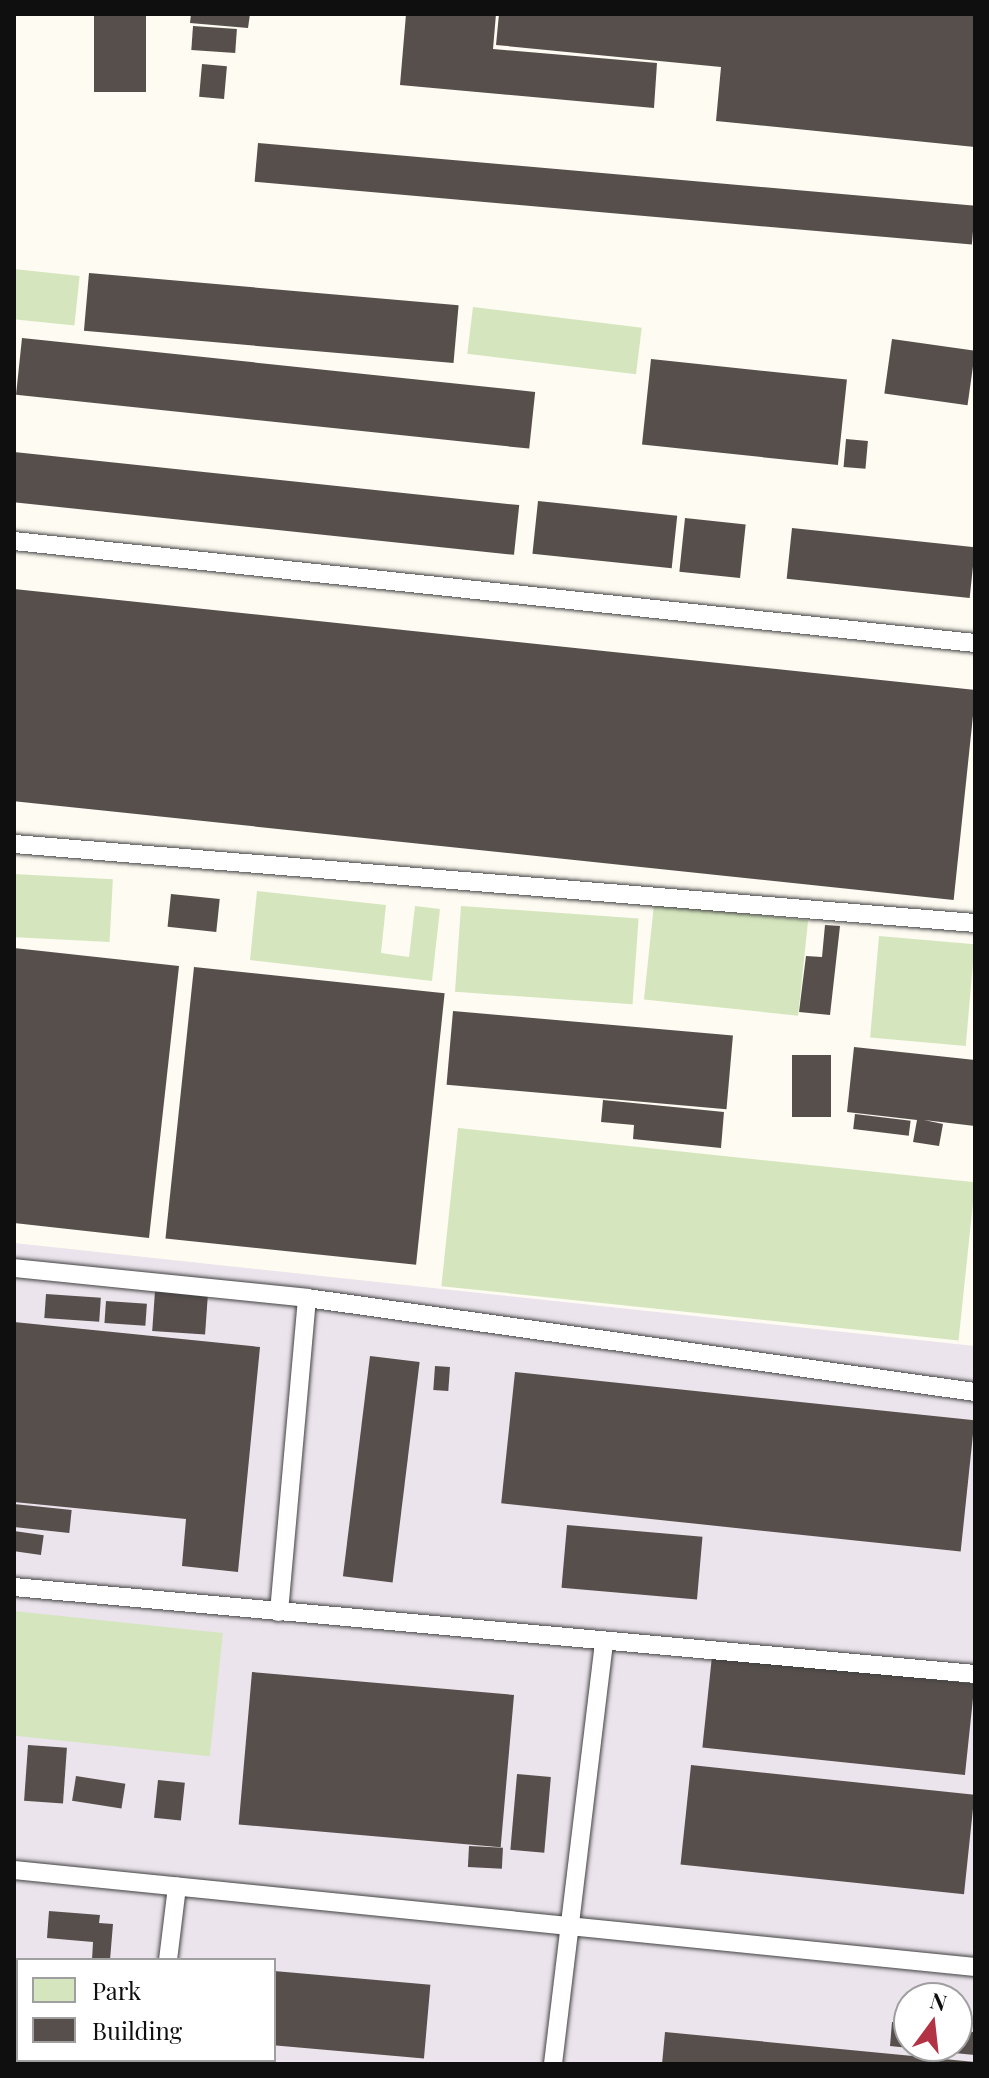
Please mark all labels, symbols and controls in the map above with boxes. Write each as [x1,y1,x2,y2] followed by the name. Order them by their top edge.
[16,1958,276,2062] legend
[92,1974,141,2006] text: Park
[893,1982,973,2062] north arrow
[927,1984,950,2017] text: N
[92,2014,182,2046] text: Building

